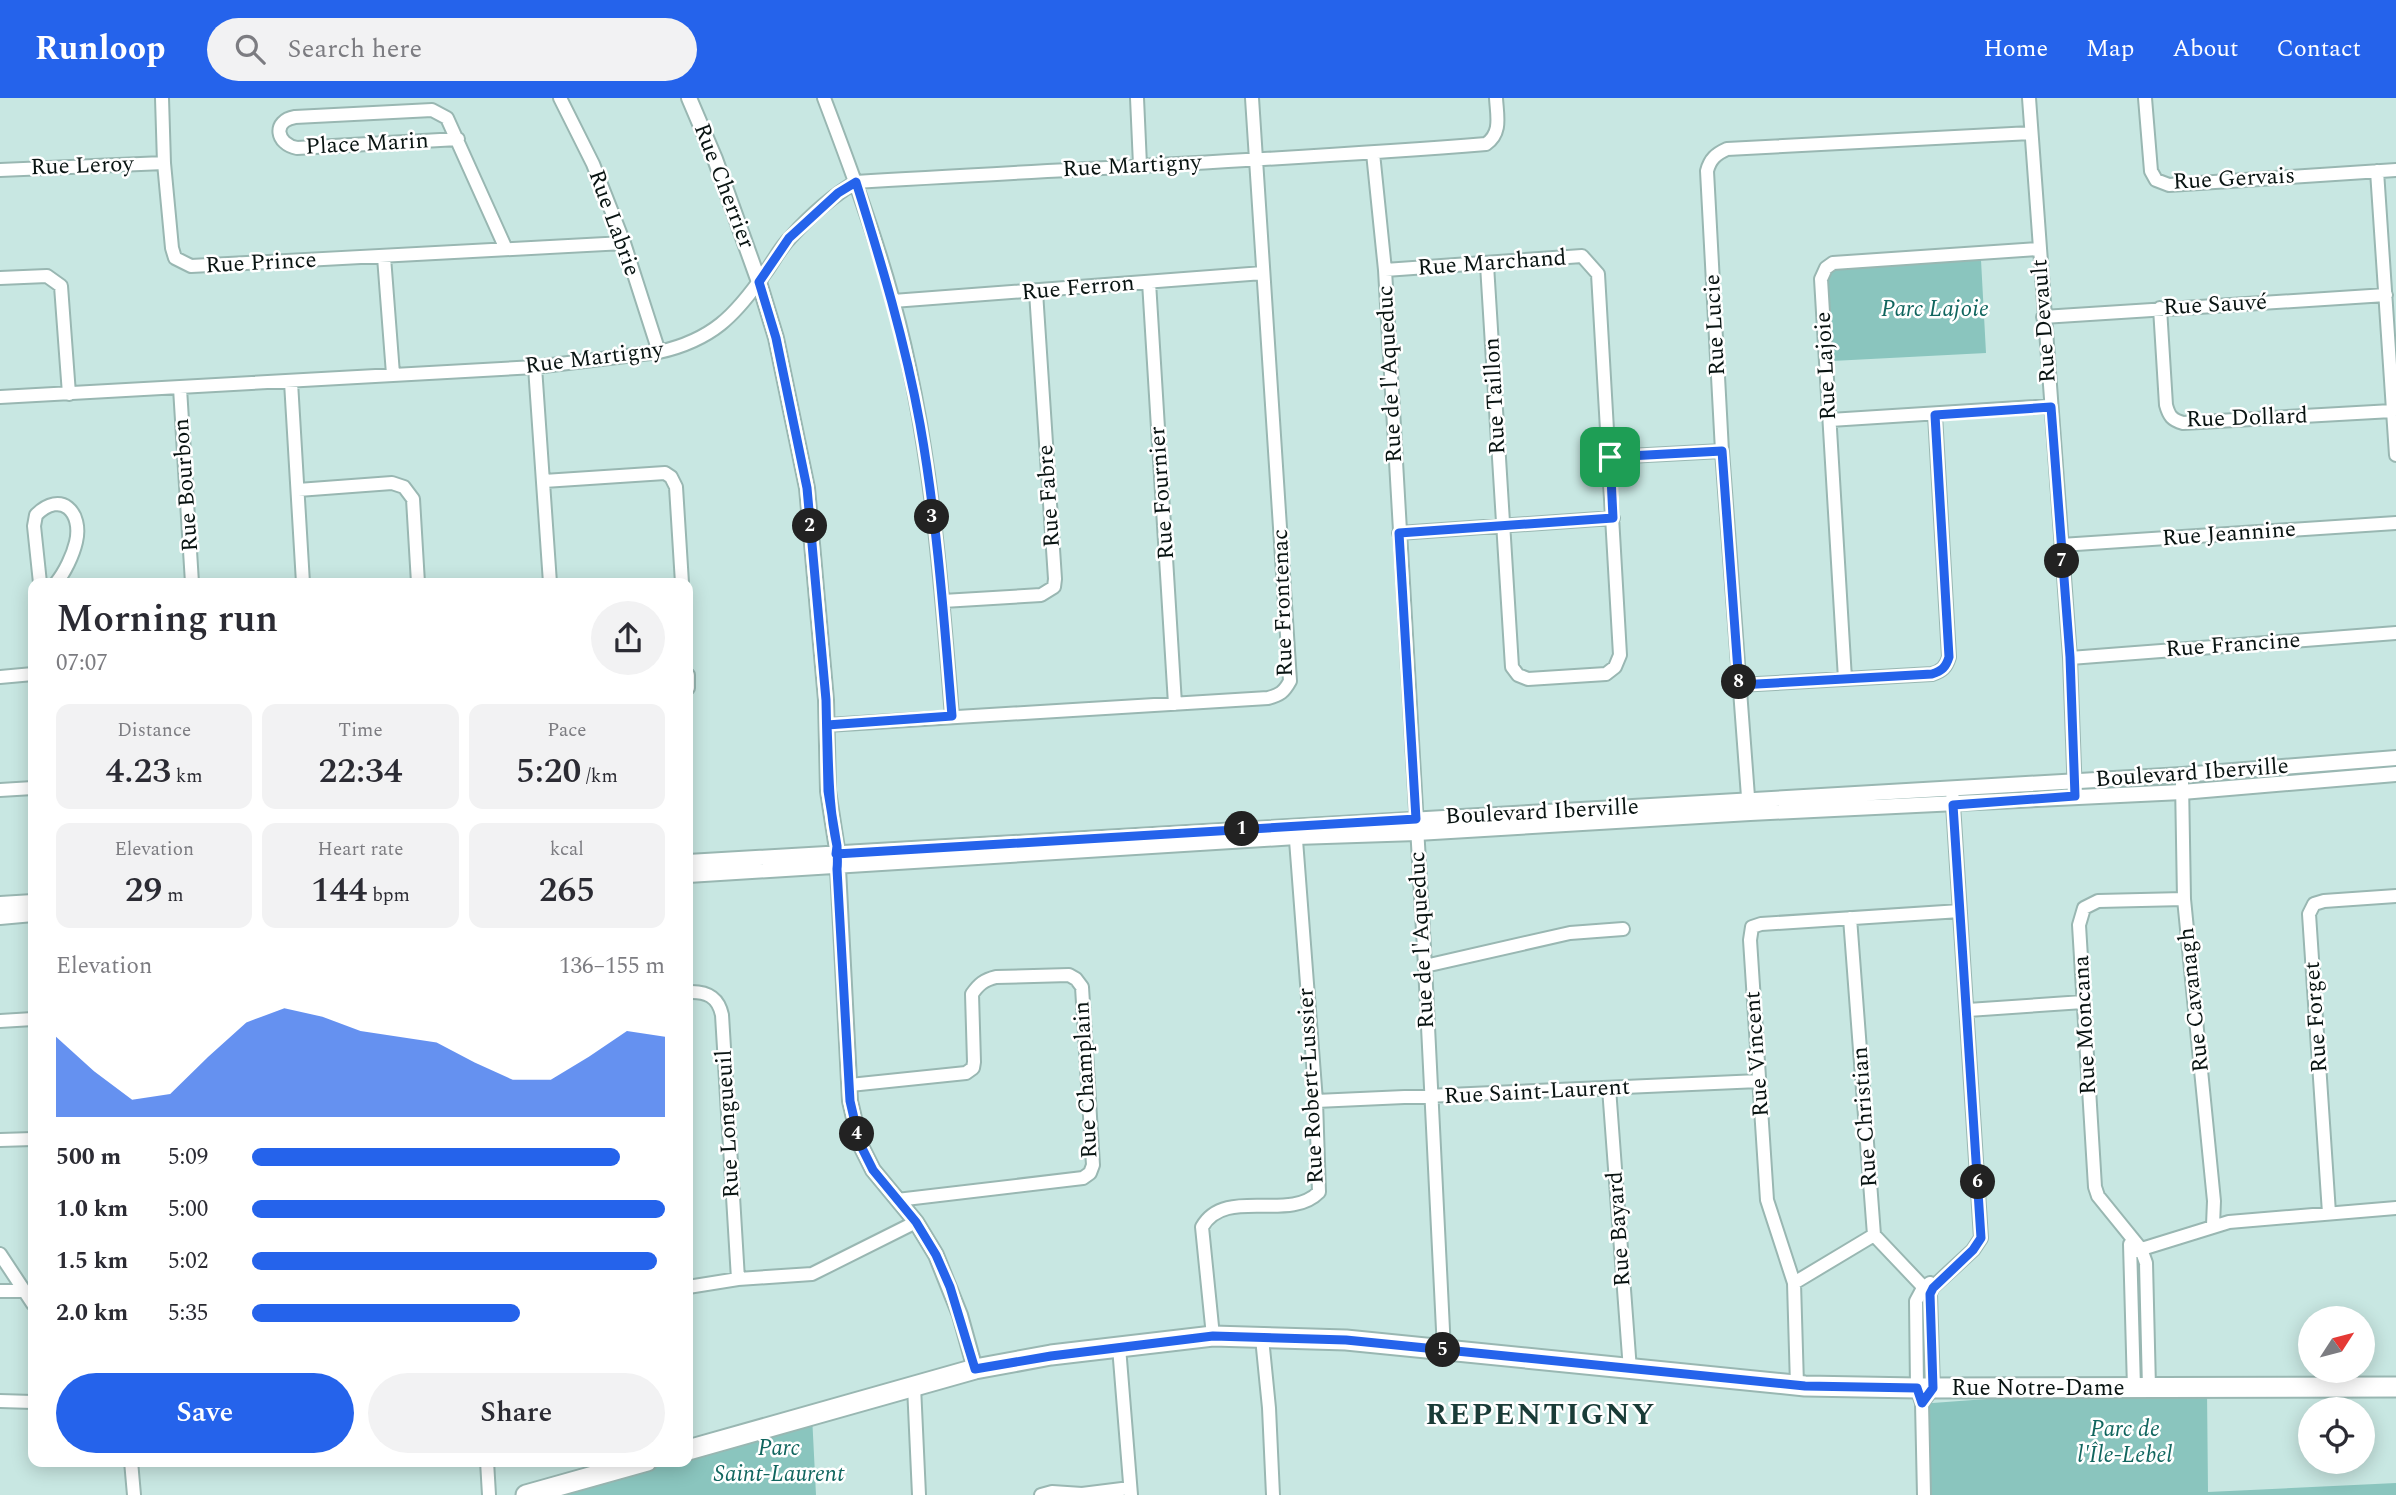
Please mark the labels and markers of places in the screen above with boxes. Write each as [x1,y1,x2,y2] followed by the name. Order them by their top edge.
[1580,427,1640,487] pin
[914,500,950,534] pin: 3
[792,508,828,544] pin: 2
[2044,544,2080,578] pin: 7
[1722,664,1756,700] pin: 8
[1224,812,1260,846] pin: 1
[840,1116,874,1152] pin: 4
[1960,1164,1996,1200] pin: 6
[1426,1332,1460,1368] pin: 5

